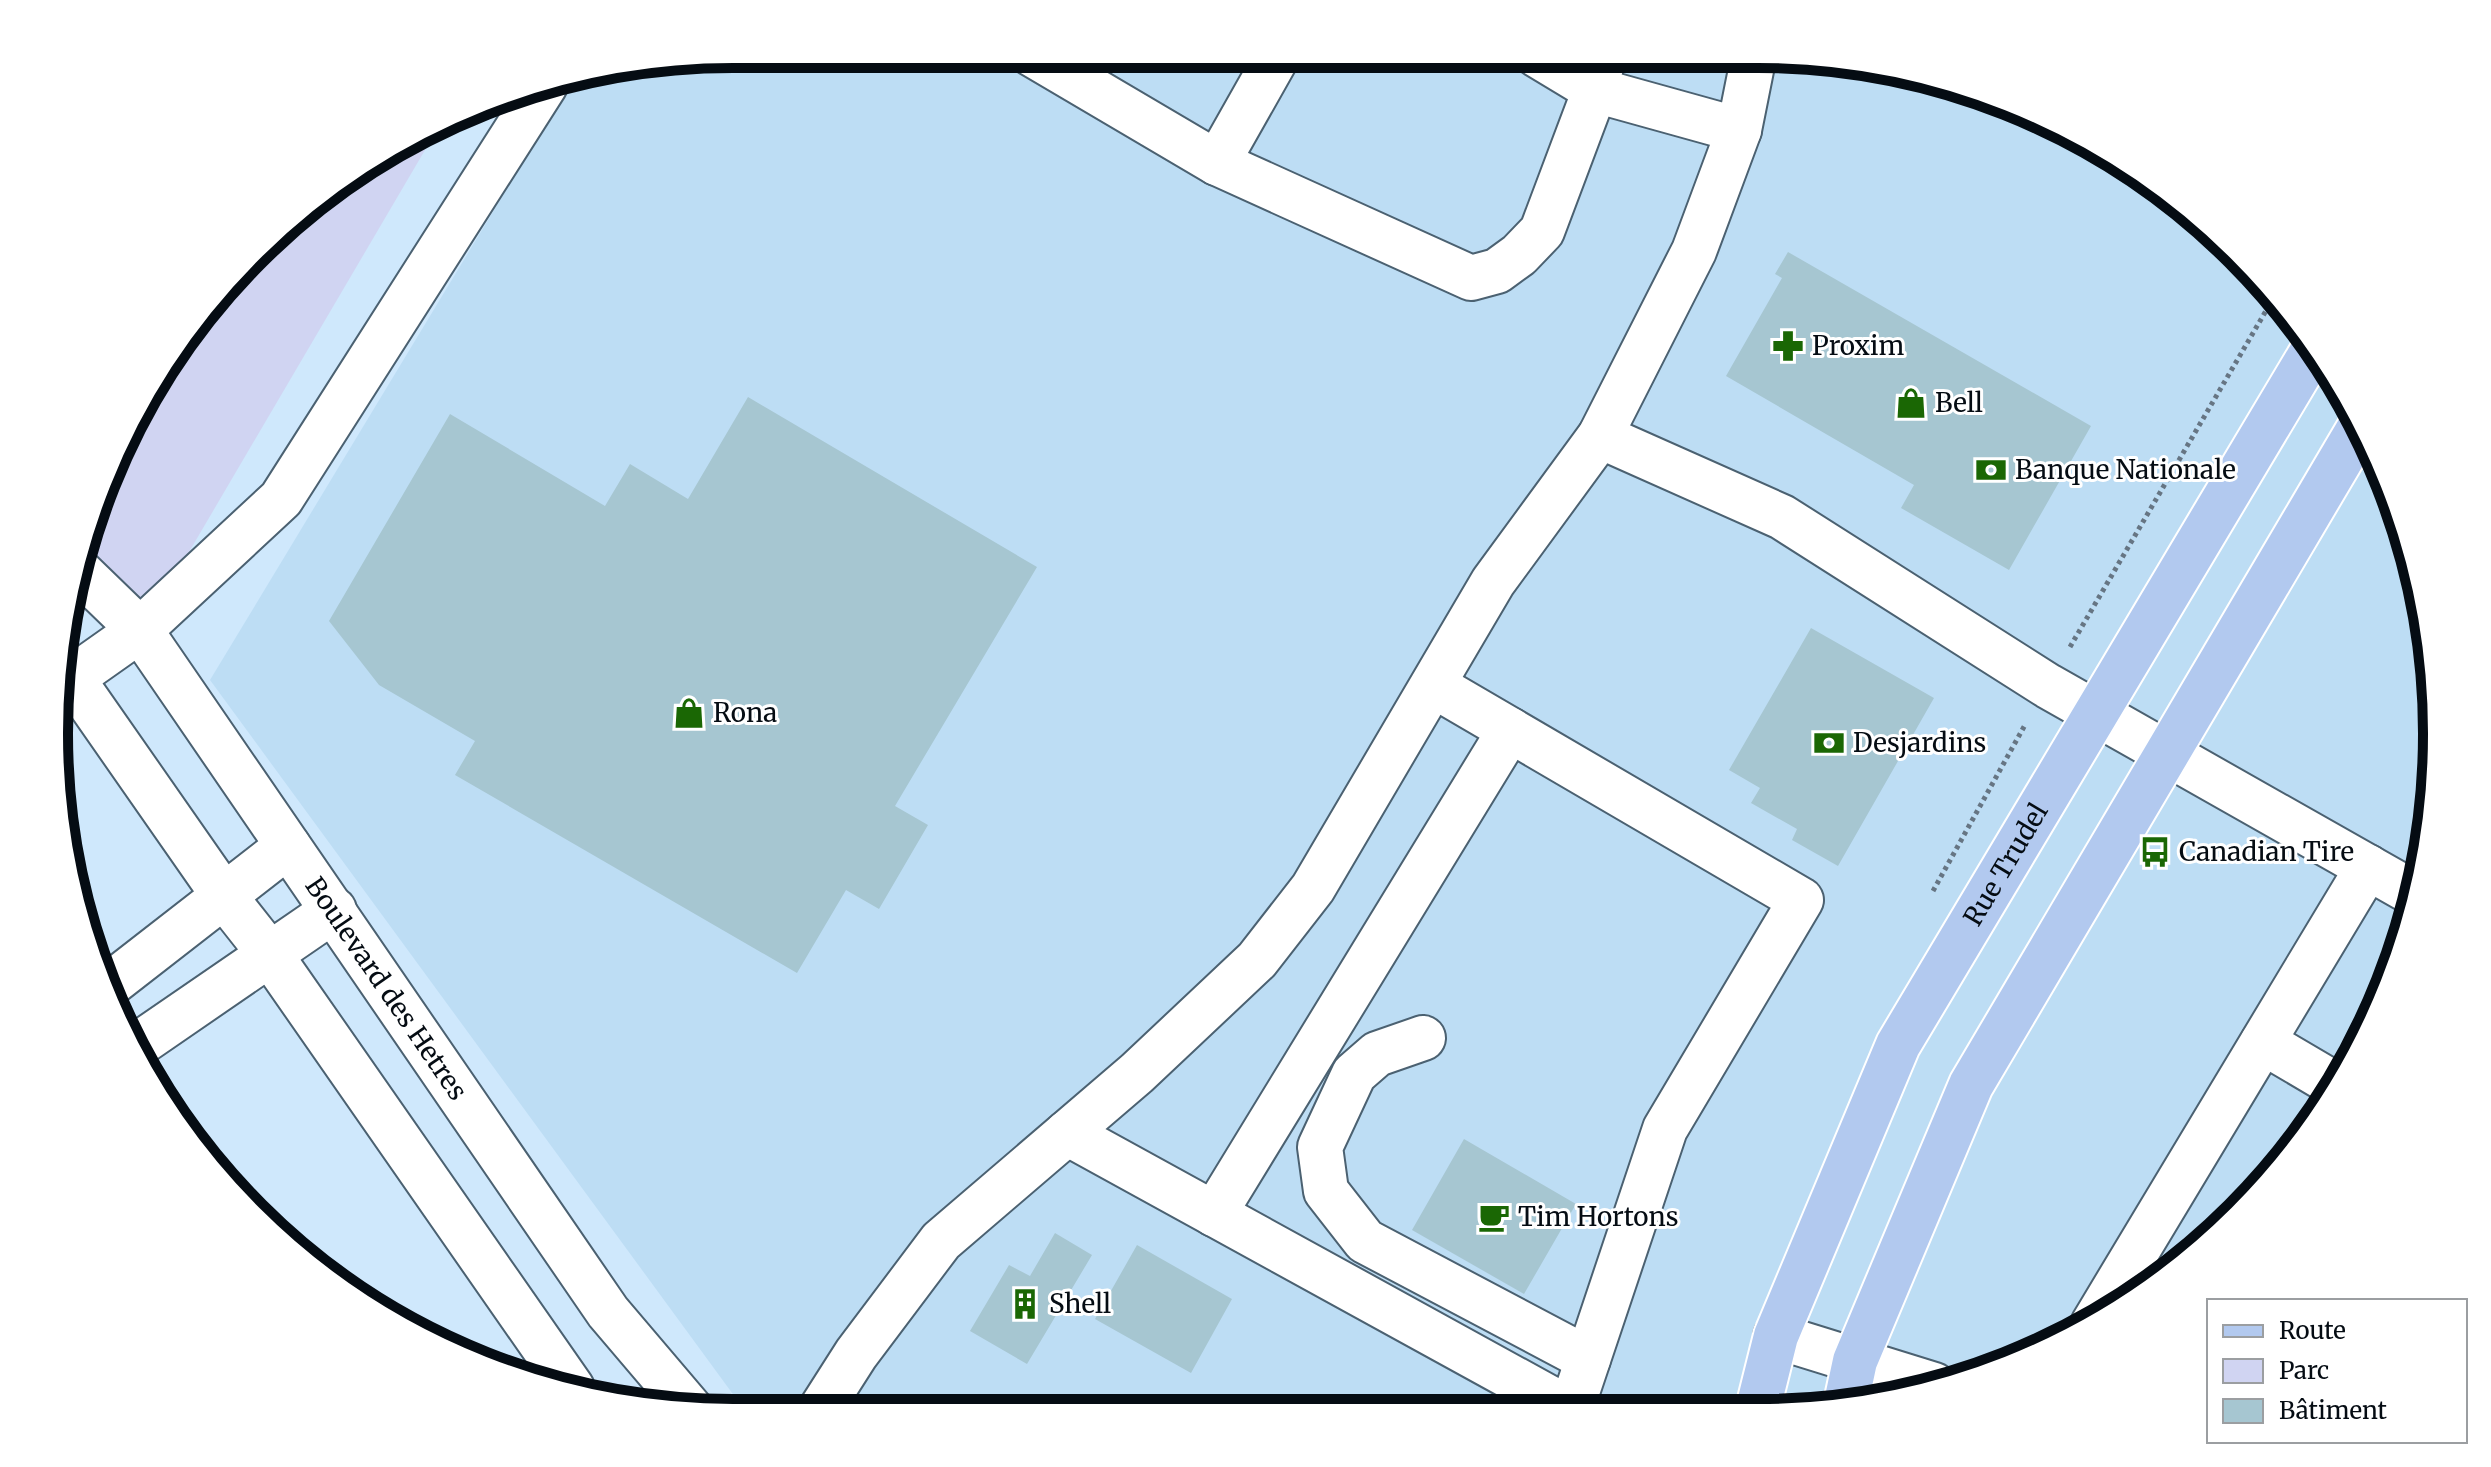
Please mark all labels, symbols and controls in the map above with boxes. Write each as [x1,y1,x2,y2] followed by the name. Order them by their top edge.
[1771,329,1805,363] pharmacy icon: Proxim
[1812,329,1904,362] place label: Proxim
[1894,386,1928,420] shop icon: Bell
[1935,386,1983,419] place label: Bell
[1974,453,2008,487] bank icon: Banque Nationale
[2015,453,2236,486] place label: Banque Nationale
[672,696,706,730] shop icon: Rona
[713,696,777,729] place label: Rona
[1812,726,1846,760] bank icon: Desjardins
[1853,726,1986,759] place label: Desjardins
[1956,797,2055,932] street label: Rue Trudel
[2138,835,2172,869] bus stop icon: Canadian Tire
[2179,835,2354,868] place label: Canadian Tire
[298,870,475,1106] street label: Boulevard des Hetres
[1477,1200,1511,1234] cafe icon: Tim Hortons
[1518,1200,1679,1233] place label: Tim Hortons
[1008,1287,1042,1321] building icon: Shell
[1049,1287,1111,1320] place label: Shell
[2207,1299,2467,1443] legend
[2279,1315,2346,1346] text: Route
[2279,1355,2329,1386] text: Parc
[2279,1395,2388,1426] text: Bâtiment

